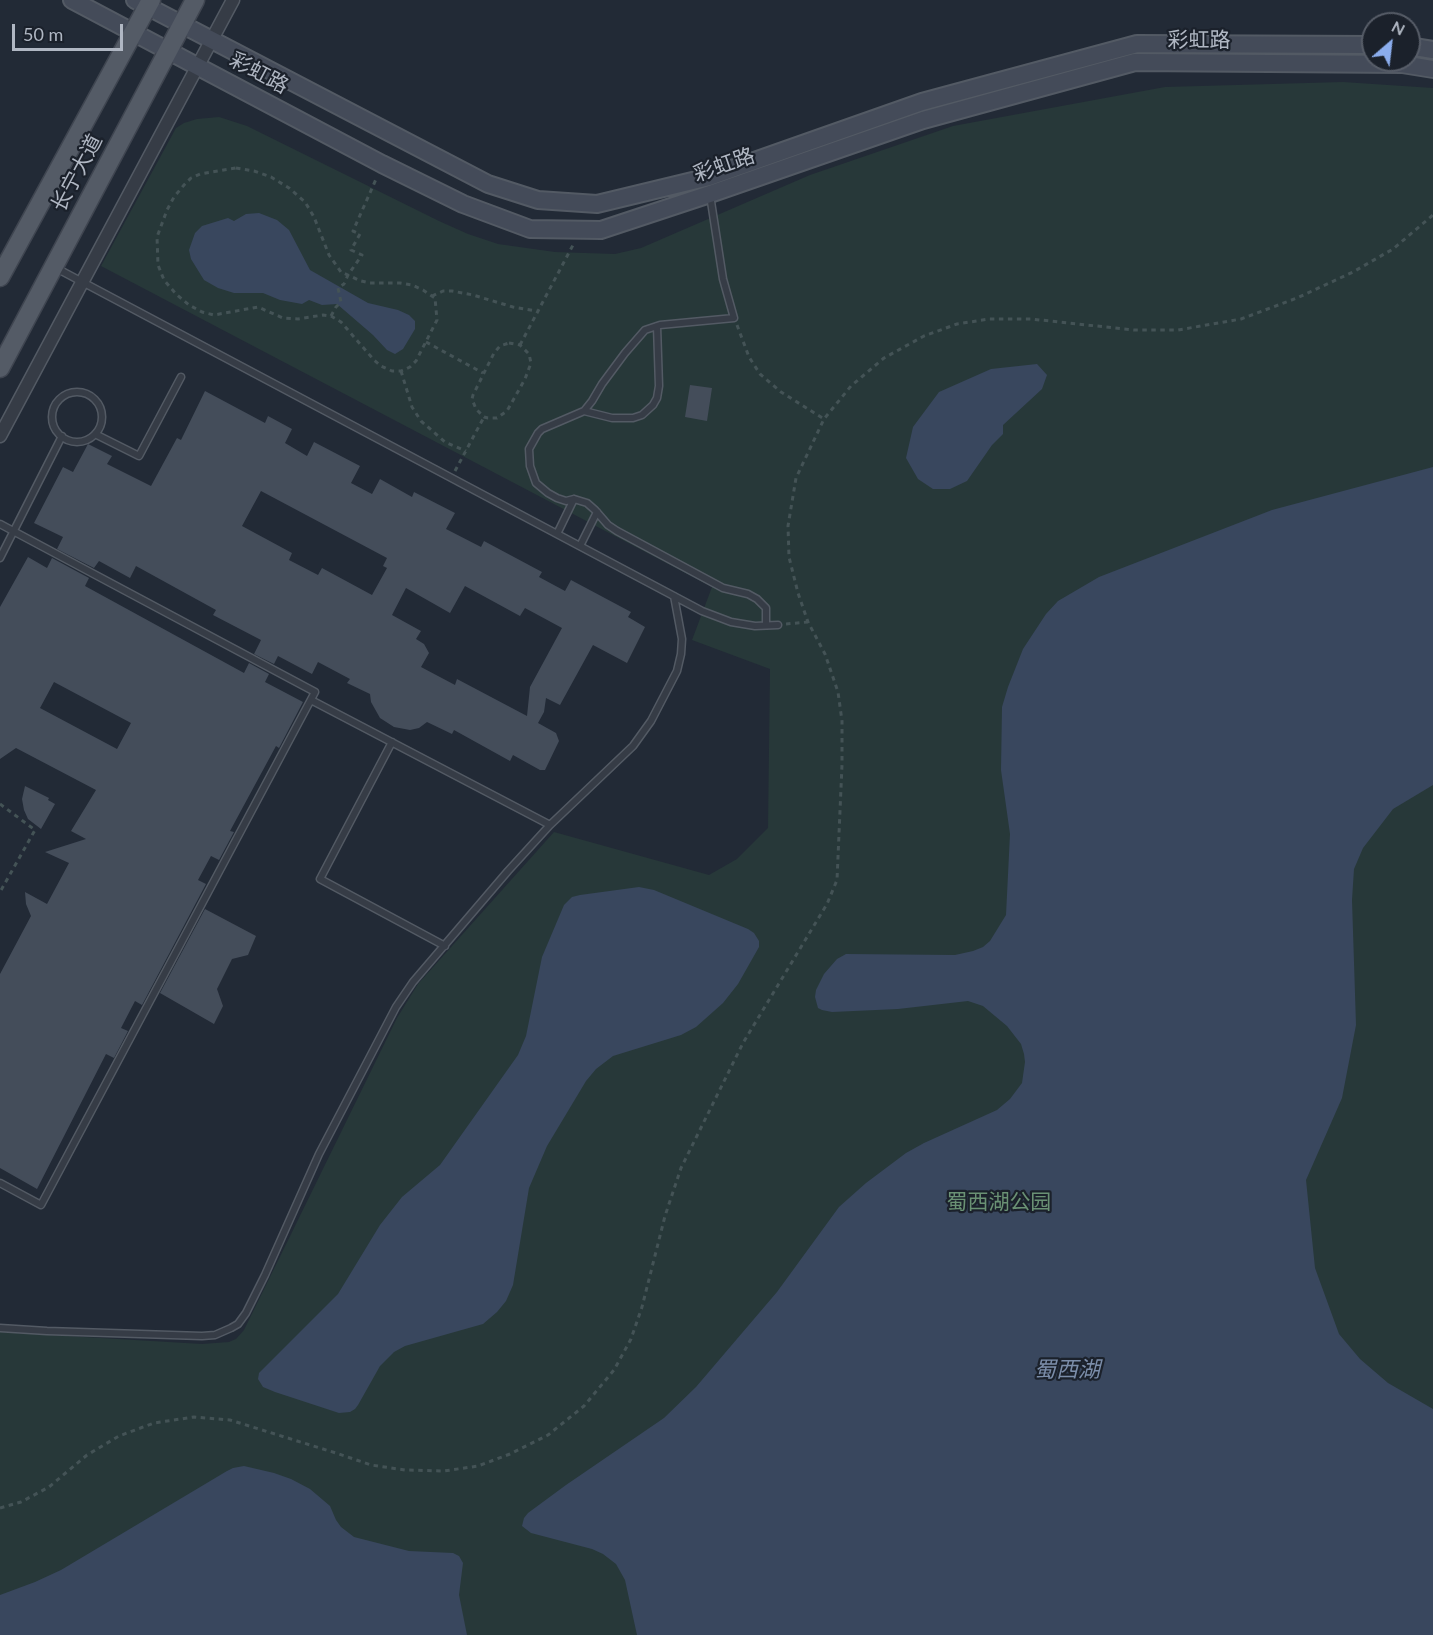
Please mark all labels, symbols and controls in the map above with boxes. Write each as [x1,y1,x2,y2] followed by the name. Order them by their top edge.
[15,12,126,50] scale bar
[1361,12,1421,72] north arrow
[1389,16,1409,39] text: N
[23,23,63,45] text: 50 m
[1168,27,1230,53] street label: 彩虹路
[225,47,293,99] street label: 彩虹路
[46,130,108,216] street label: 长宁大道
[690,143,758,187] street label: 彩虹路
[947,1189,1051,1215] park label: 蜀西湖公园
[1034,1357,1100,1383] water label: 蜀西湖

